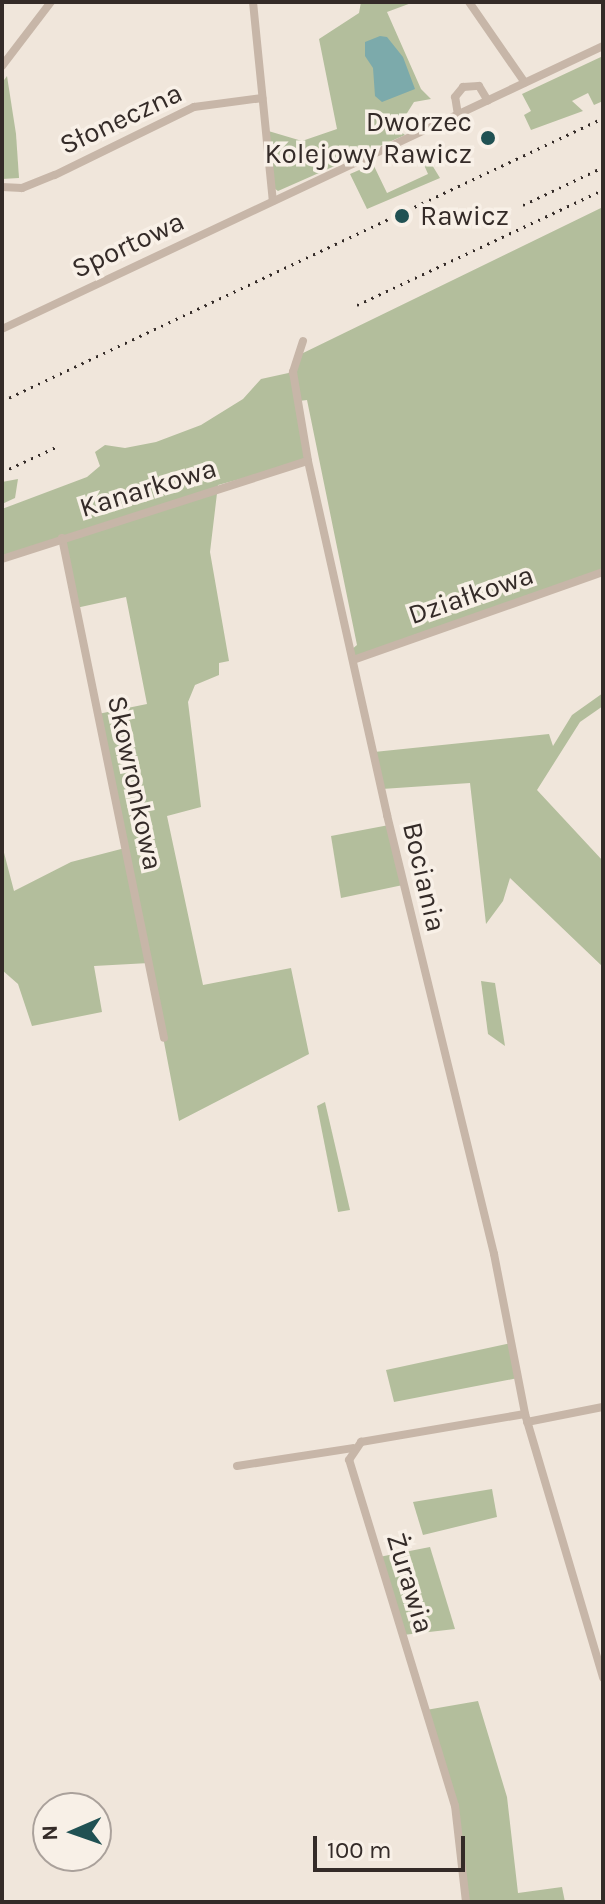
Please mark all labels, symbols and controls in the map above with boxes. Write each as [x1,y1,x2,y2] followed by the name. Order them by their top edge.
[54,76,188,162] street label: Słoneczna
[264,105,472,171] place label: Dworzec Kolejowy Rawicz
[479,129,497,147] marker: Dworzec Kolejowy Rawicz
[420,199,509,233] place label: Rawicz
[66,204,190,286] street label: Sportowa
[391,205,413,227] marker: Rawicz
[75,451,221,525] street label: Kanarkowa
[404,558,538,632] street label: Działkowa
[100,693,170,873] street label: Skowronkowa
[395,819,453,935] street label: Bociania
[379,1529,441,1637] street label: Żurawia
[32,1792,112,1872] north arrow
[317,1820,469,1870] scale bar
[37,1824,63,1841] text: N
[327,1836,392,1864] text: 100 m

